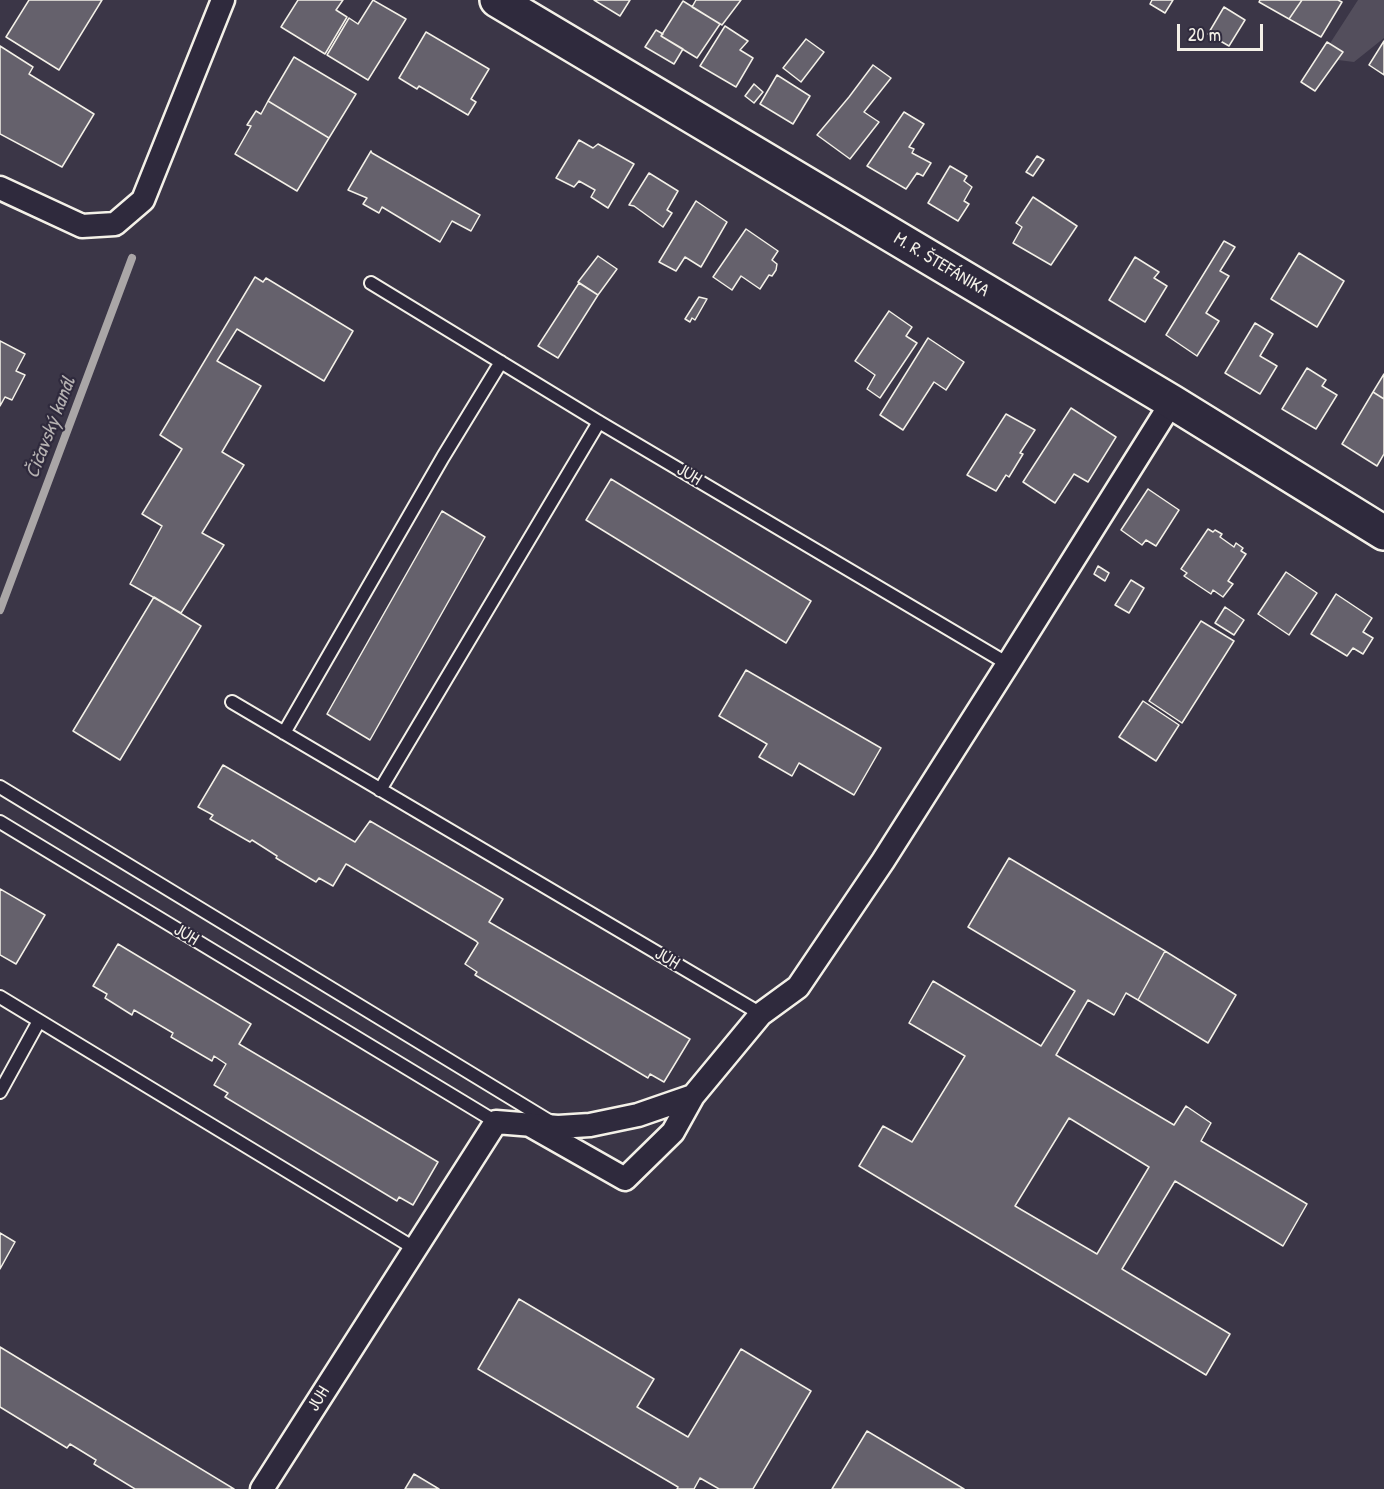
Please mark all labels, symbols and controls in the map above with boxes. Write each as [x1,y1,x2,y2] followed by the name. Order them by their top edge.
[1180,12,1266,50] scale bar
[1188,22,1221,47] text: 20 m
[890,228,992,302] street label: M. R. ŠTEFÁNIKA
[21,374,81,482] water label: Čičavský kanál
[673,459,705,491] street label: JUH
[170,919,202,951] street label: JUH
[651,943,683,975] street label: JUH
[303,1383,335,1415] street label: JUH

